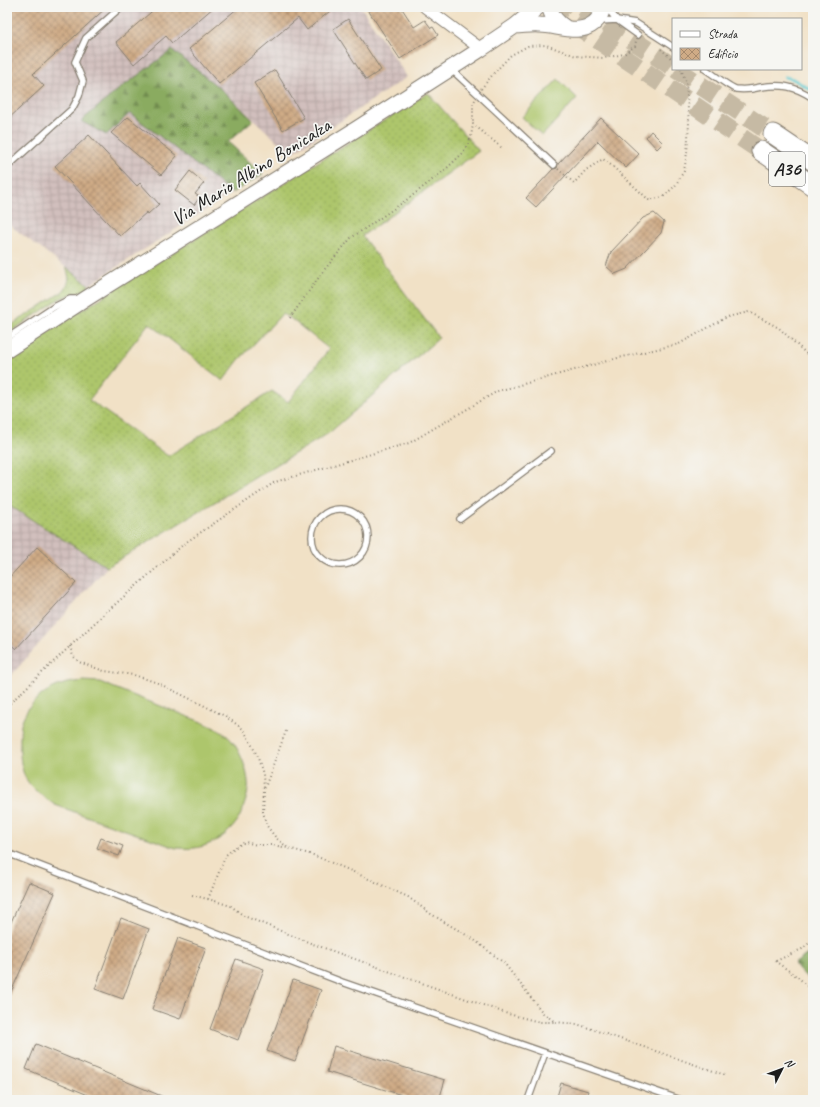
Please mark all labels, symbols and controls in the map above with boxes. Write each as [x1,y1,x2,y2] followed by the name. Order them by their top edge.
[672,18,802,70] legend
[708,26,738,42] text: Strada
[708,46,738,62] text: Edificio
[167,112,337,231] street label: Via Mario Albino Bonicalza
[769,152,805,186] road number: A36
[762,1049,802,1089] north arrow
[782,1055,798,1071] text: N

